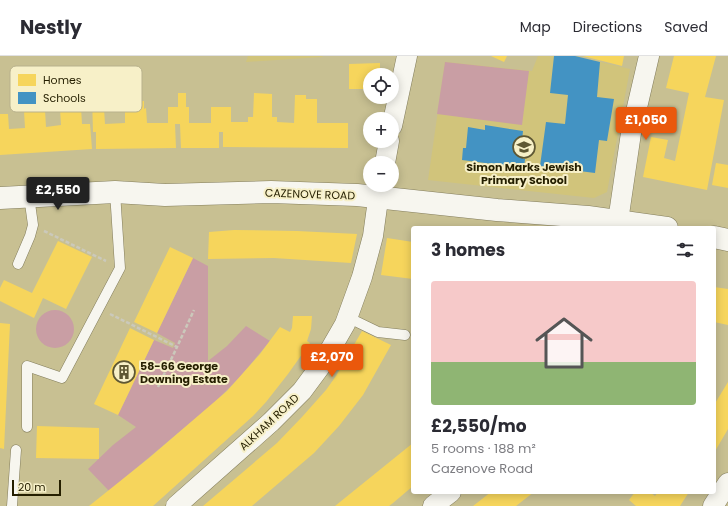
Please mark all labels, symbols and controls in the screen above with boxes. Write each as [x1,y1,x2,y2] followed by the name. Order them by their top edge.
[20,14,82,41] text: Nestly
[520,17,551,37] text: Map
[573,17,642,37] text: Directions
[664,17,708,37] text: Saved
[10,66,142,112] legend
[363,68,399,192] map controls
[363,68,399,104] button: locate
[43,72,82,88] text: Homes
[43,90,86,106] text: Schools
[613,107,679,141] pin: £1,050
[625,110,667,129] text: £1,050
[363,112,399,148] button: +
[511,134,537,160] school or university icon: Simon Marks Jewish Primary School
[363,156,399,192] button: −
[466,159,582,188] place label: Simon Marks Jewish Primary School
[25,177,91,211] pin: £2,550
[35,180,81,199] text: £2,550
[265,184,356,204] street label: CAZENOVE ROAD
[431,238,505,262] text: 3 homes
[674,239,696,261] icon: filters
[528,307,600,379] icon: home
[299,344,365,378] pin: £2,070
[310,347,354,366] text: £2,070
[140,358,228,387] place label: 58-66 George Downing Estate
[111,359,137,385] building icon: 58-66 George Downing Estate
[235,390,303,454] street label: ALKHAM ROAD
[431,414,527,438] text: £2,550/mo
[431,439,536,458] text: 5 rooms · 188 m²
[431,459,533,478] text: Cazenove Road
[12,478,61,497] scale bar
[18,479,46,495] text: 20 m

